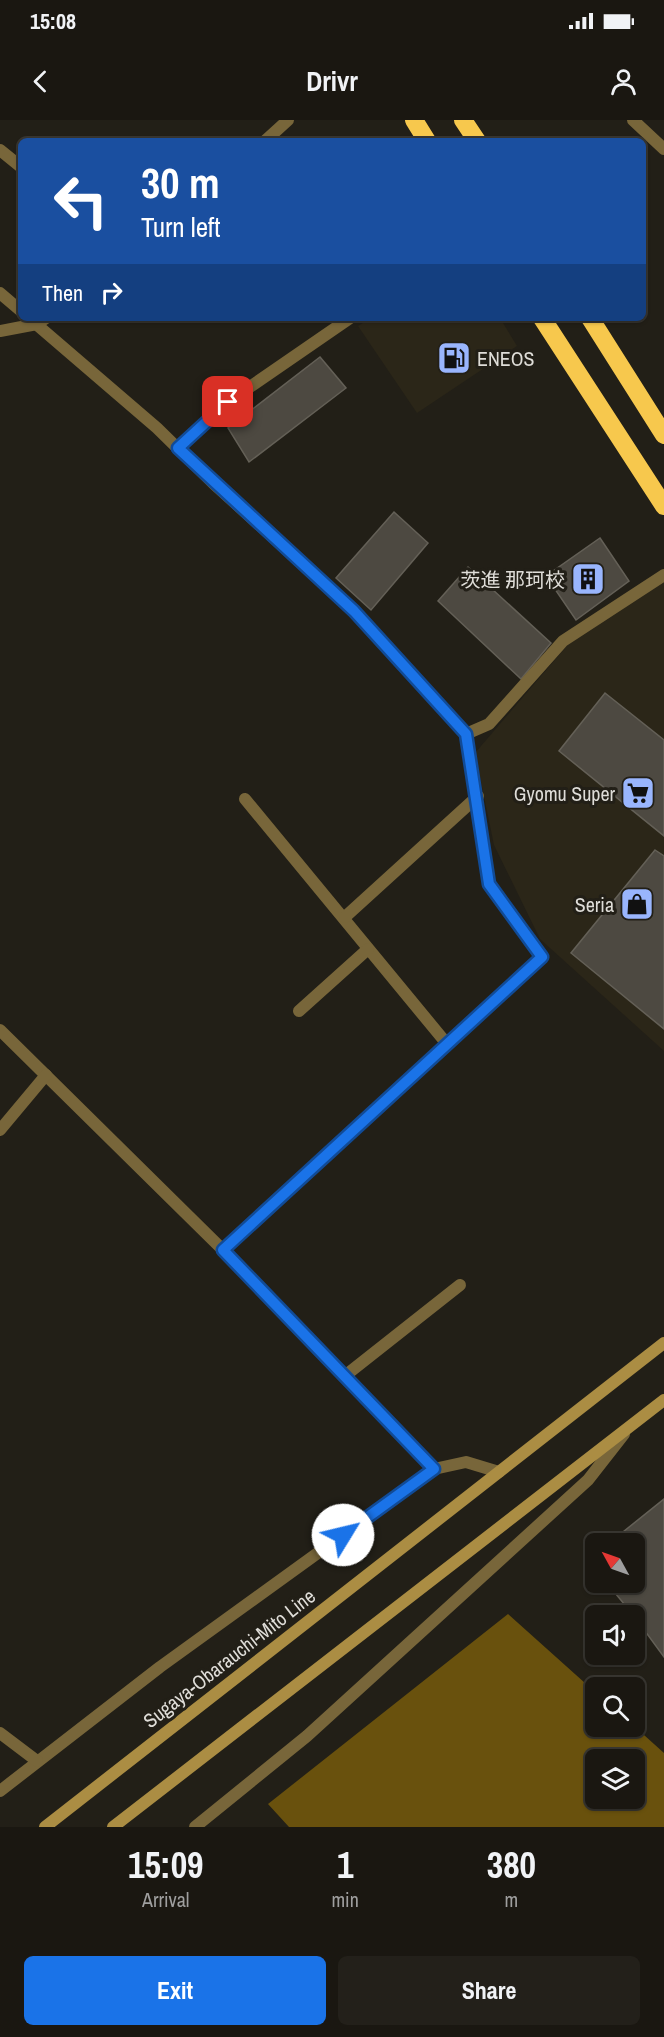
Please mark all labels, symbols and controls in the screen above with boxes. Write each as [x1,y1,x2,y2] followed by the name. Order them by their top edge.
[30,6,76,36] text: 15:08
[306,63,358,99] text: Drivr
[24,65,57,98] icon: back
[607,65,640,98] icon: person
[141,155,220,211] text: 30 m
[42,162,120,240] icon: left
[141,209,220,245] text: Turn left
[95,276,128,309] icon: right
[42,278,83,308] text: Then
[436,340,472,376] fuel station icon: ENEOS
[477,345,534,372] place label: ENEOS
[202,376,253,427] pin
[211,385,244,418] icon: arrive
[570,561,606,597] building icon: 茨進 那珂校
[460,566,565,593] place label: 茨進 那珂校
[620,775,656,811] supermarket icon: Gyomu Super
[514,780,616,807] place label: Gyomu Super
[619,886,655,922] shop icon: Seria
[575,891,614,918] place label: Seria
[311,1503,375,1567] position arrow
[585,1533,645,1593] north arrow
[585,1533,645,1809] map controls
[137,1582,321,1734] street label: Sugaya-Obarauchi-Mito Line
[585,1605,645,1665] button: sound
[585,1677,645,1737] button: search
[585,1749,645,1809] button: layers
[128,1841,203,1889] text: 15:09
[337,1841,353,1889] text: 1
[487,1841,536,1889] text: 380
[142,1886,189,1913] text: Arrival
[331,1886,359,1913] text: min
[505,1886,518,1913] text: m
[24,1956,326,2025] button: Exit
[338,1956,640,2025] button: Share

